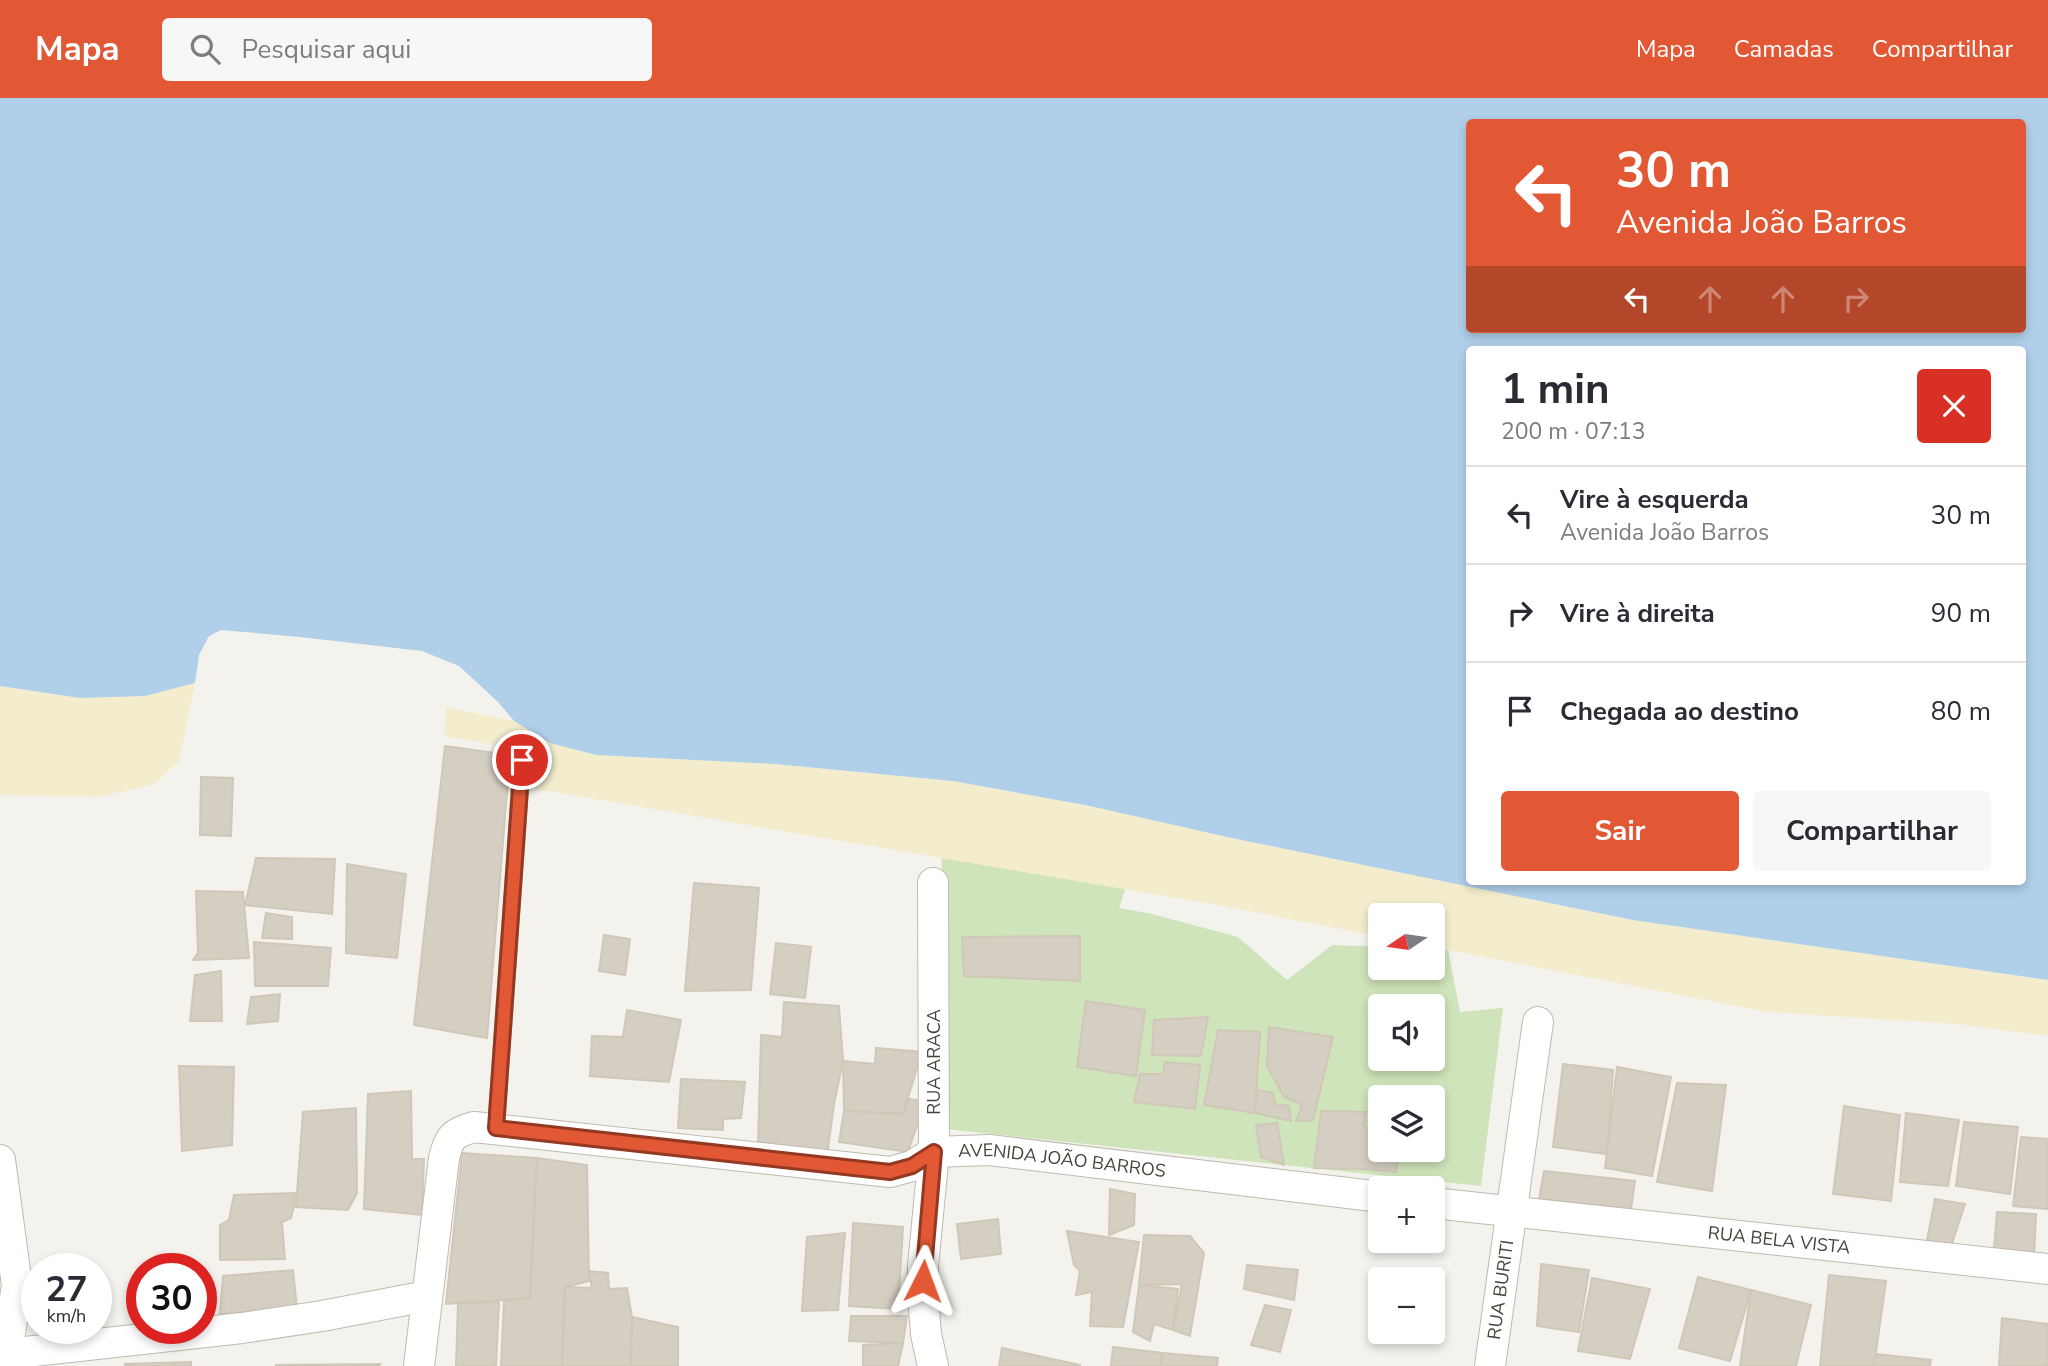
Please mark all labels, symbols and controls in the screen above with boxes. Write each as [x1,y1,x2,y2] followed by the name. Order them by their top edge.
[162,18,652,81] search box
[35,27,120,72] text: Mapa
[186,30,224,68] icon: search
[242,32,411,67] text: Pesquisar aqui
[1636,33,1696,65] text: Mapa
[1734,33,1834,65] text: Camadas
[1872,33,2013,65] text: Compartilhar
[1616,137,1731,204] text: 30 m
[1501,147,1592,238] icon: left
[1616,201,1907,244] text: Avenida João Barros
[1618,280,1656,318] icon: left
[1691,280,1729,318] icon: ahead
[1764,280,1802,318] icon: ahead
[1837,280,1875,318] icon: right
[1501,361,1610,418] text: 1 min
[1917,369,1991,443] button: close
[1501,416,1646,447] text: 200 m · 07:13
[1560,482,1749,517] text: Vire à esquerda
[1501,496,1539,534] icon: left
[1931,498,1991,533] text: 30 m
[1560,517,1769,548] text: Avenida João Barros
[1501,594,1539,632] icon: right
[1560,596,1715,631] text: Vire à direita
[1931,596,1991,631] text: 90 m
[1501,692,1539,730] icon: arrive
[1560,694,1799,729] text: Chegada ao destino
[1931,694,1991,729] text: 80 m
[492,730,552,790] pin
[503,741,541,779] icon: arrive
[1501,791,1739,871] button: Sair
[1753,791,1991,871] button: Compartilhar
[1368,903,1446,980] north arrow
[1368,903,1445,1344] map controls
[1368,994,1445,1071] button: sound
[922,1009,946,1115] street label: RUA ARACA
[1368,1085,1445,1162] button: layers
[958,1138,1167,1183] street label: AVENIDA JOÃO BARROS
[1368,1176,1445,1253] button: +
[1707,1221,1851,1260] street label: RUA BELA VISTA
[1482,1238,1519,1341] street label: RUA BURITI
[886,1244,960,1318] position arrow
[126,1253,217,1344] speed limit sign: 30
[45,1266,88,1313] text: 27
[1368,1267,1445,1344] button: −
[47,1304,86,1328] text: km/h

